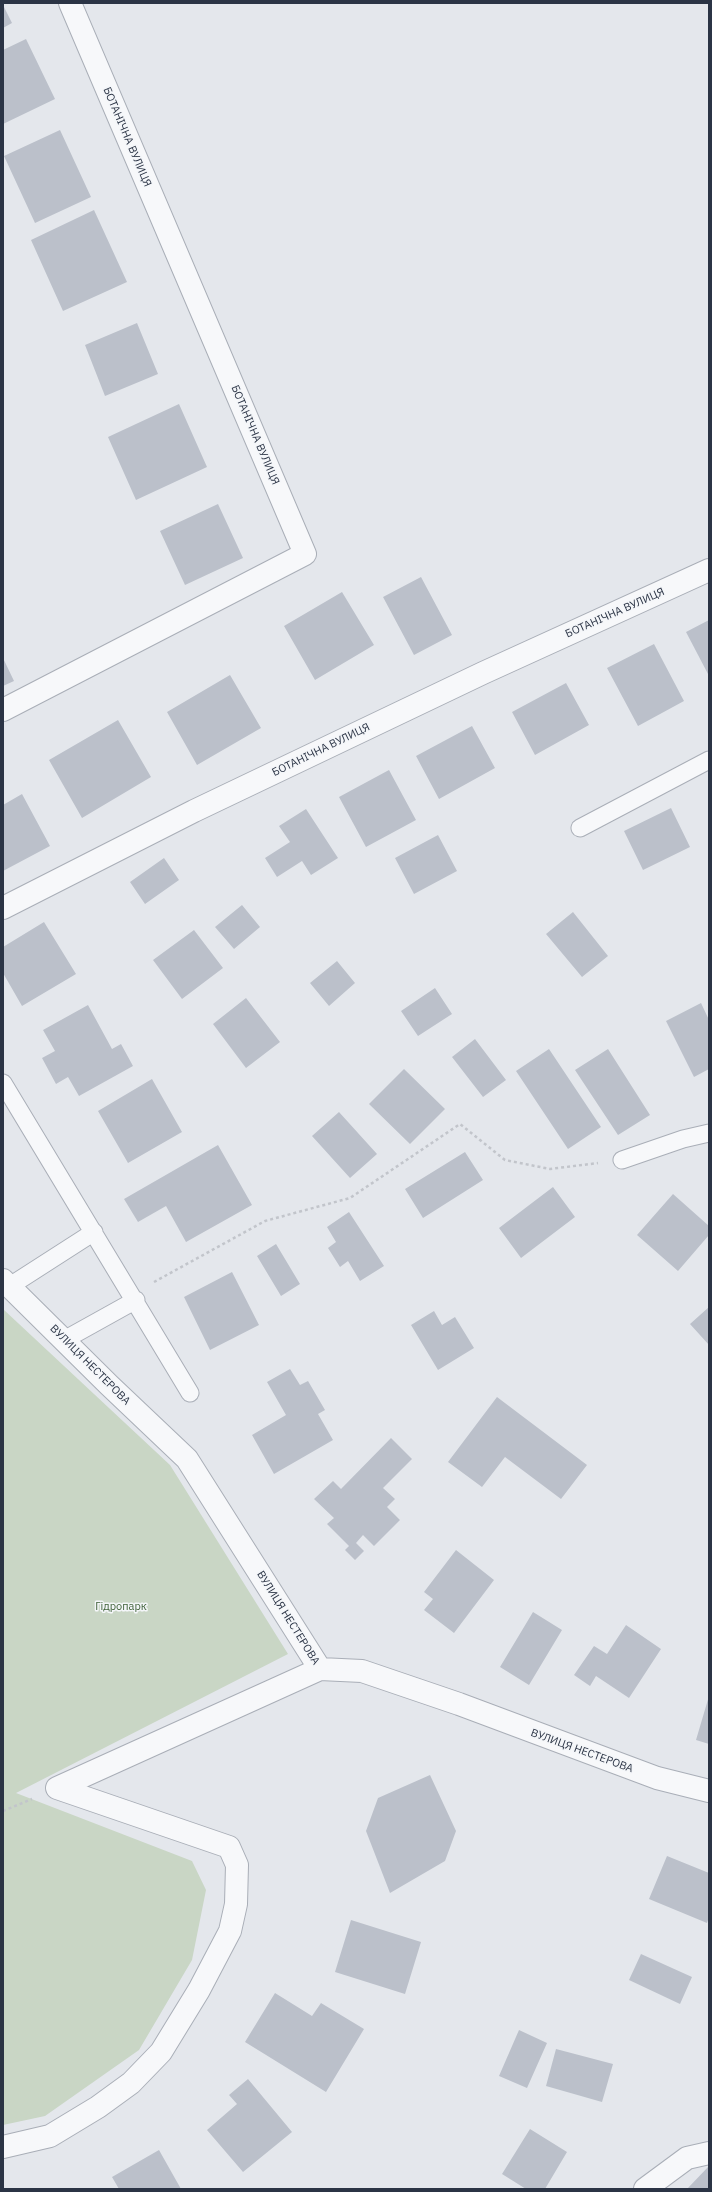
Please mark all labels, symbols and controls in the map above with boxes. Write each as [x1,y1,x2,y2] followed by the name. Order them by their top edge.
[100,85,154,189] street label: БОТАНІЧНА ВУЛИЦЯ
[228,383,282,487] street label: БОТАНІЧНА ВУЛИЦЯ
[563,585,667,641] street label: БОТАНІЧНА ВУЛИЦЯ
[270,721,372,779] street label: БОТАНІЧНА ВУЛИЦЯ
[47,1322,133,1408] street label: ВУЛИЦЯ НЕСТЕРОВА
[254,1569,322,1667] street label: ВУЛИЦЯ НЕСТЕРОВА
[95,1600,147,1614] park label: Гідропарк
[529,1726,635,1776] street label: ВУЛИЦЯ НЕСТЕРОВА

